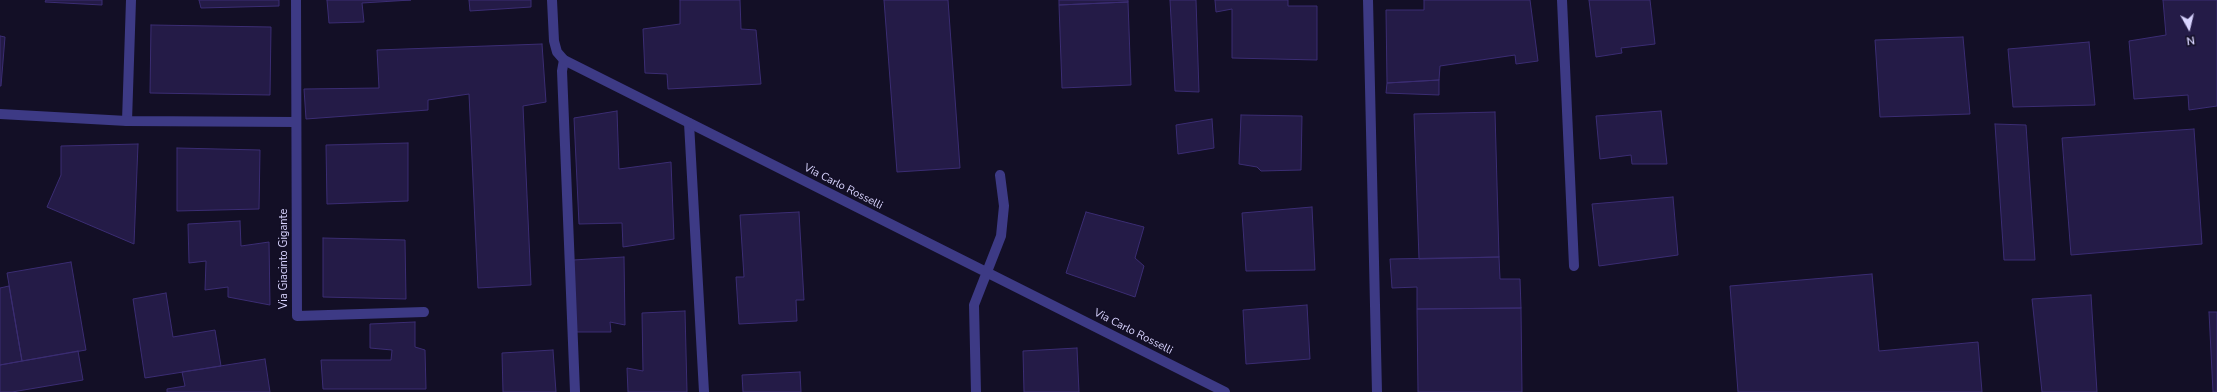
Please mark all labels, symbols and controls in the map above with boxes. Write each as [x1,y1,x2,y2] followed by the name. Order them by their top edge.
[2169,8,2209,48] north arrow
[2186,32,2196,48] text: N
[801,161,885,213] street label: Via Carlo Rosselli
[277,209,291,309] street label: Via Giacinto Gigante
[1091,306,1175,358] street label: Via Carlo Rosselli

